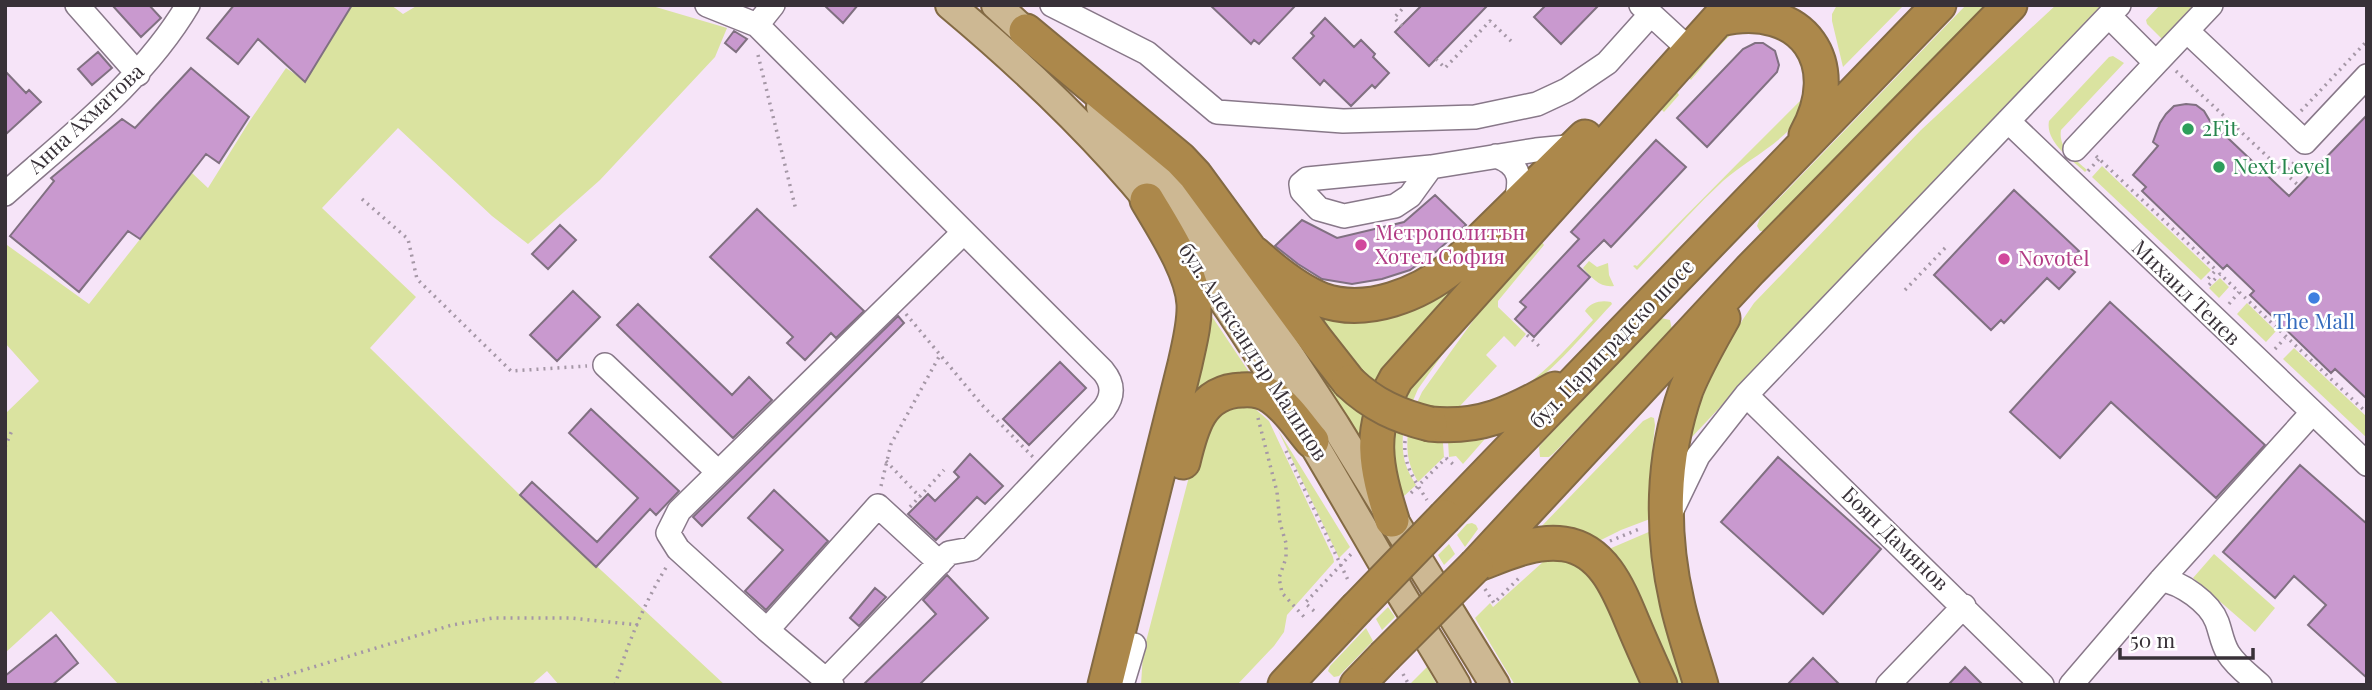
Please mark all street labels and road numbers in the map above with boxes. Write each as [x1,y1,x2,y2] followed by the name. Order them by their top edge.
[20,56,149,179] street label: Анна Ахматова
[2127,233,2248,350] street label: Михаил Тенев
[1174,237,1336,465] street label: бул. Александър Малинов
[1522,252,1699,434] street label: бул. Цариградско шосе
[1837,479,1956,596] street label: Боян Дамянов

